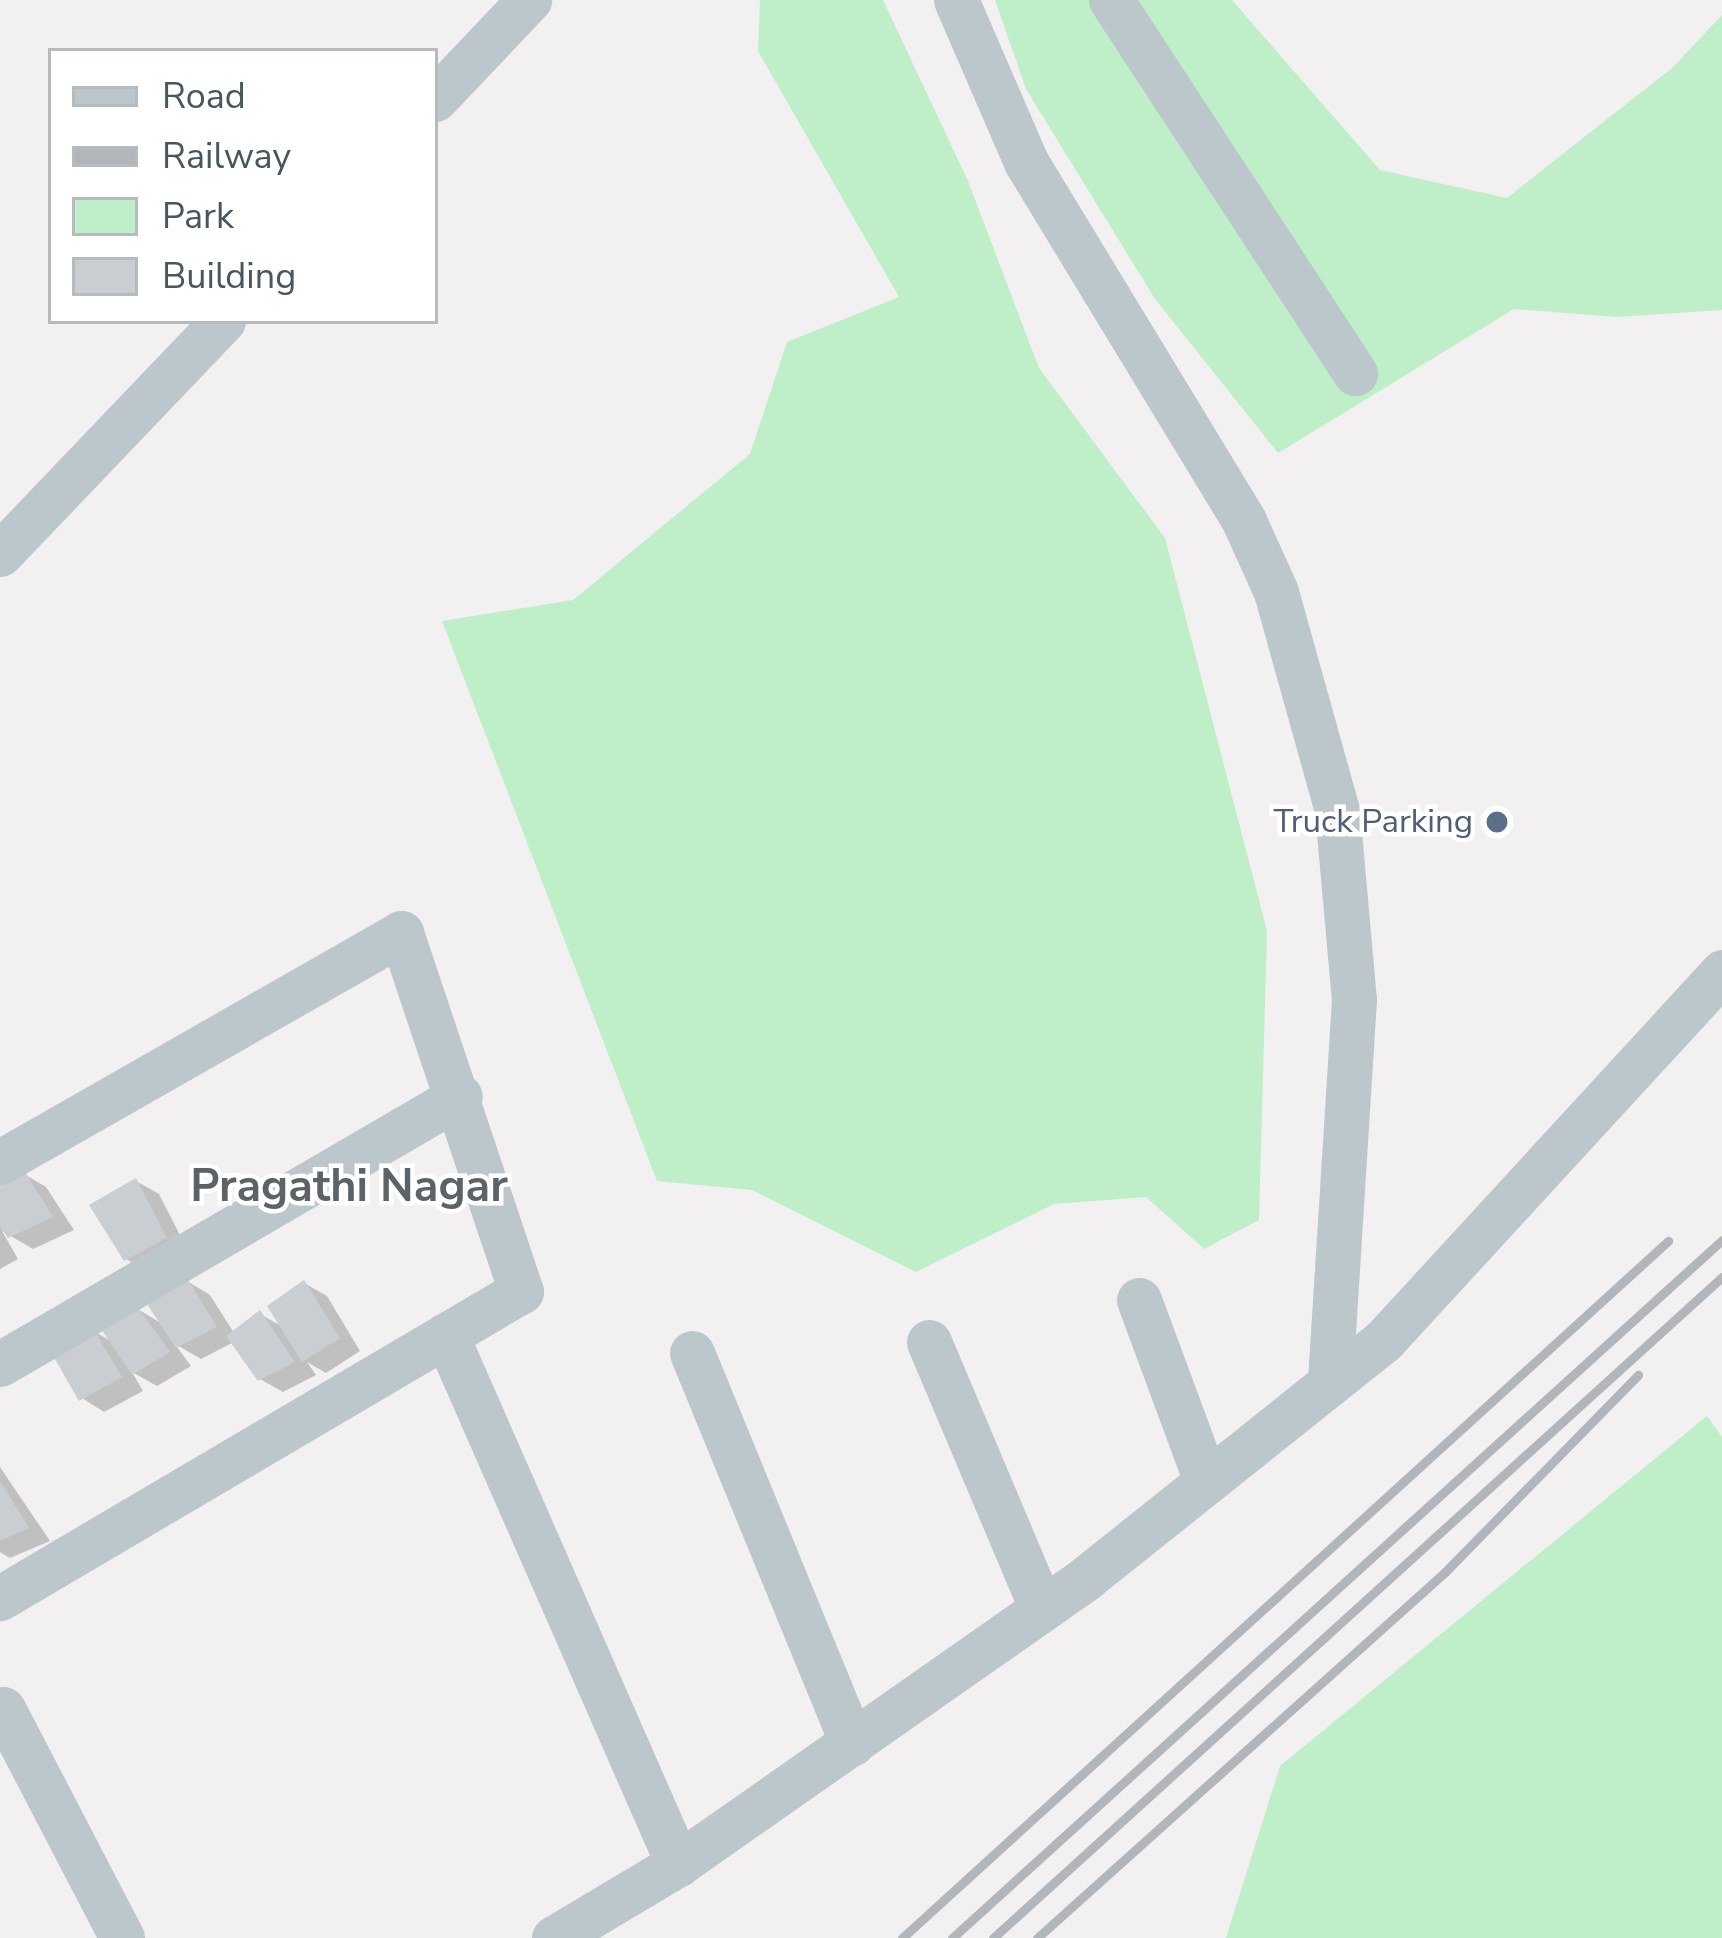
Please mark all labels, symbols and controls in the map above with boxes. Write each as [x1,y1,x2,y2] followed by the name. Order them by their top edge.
[48,48,438,324] legend
[162,72,246,121] text: Road
[162,132,291,181] text: Railway
[162,192,234,241] text: Park
[162,252,296,301] text: Building
[1273,802,1473,842] place label: Truck Parking
[1484,809,1510,835] marker: Truck Parking
[190,1160,508,1214] district label: Pragathi Nagar

